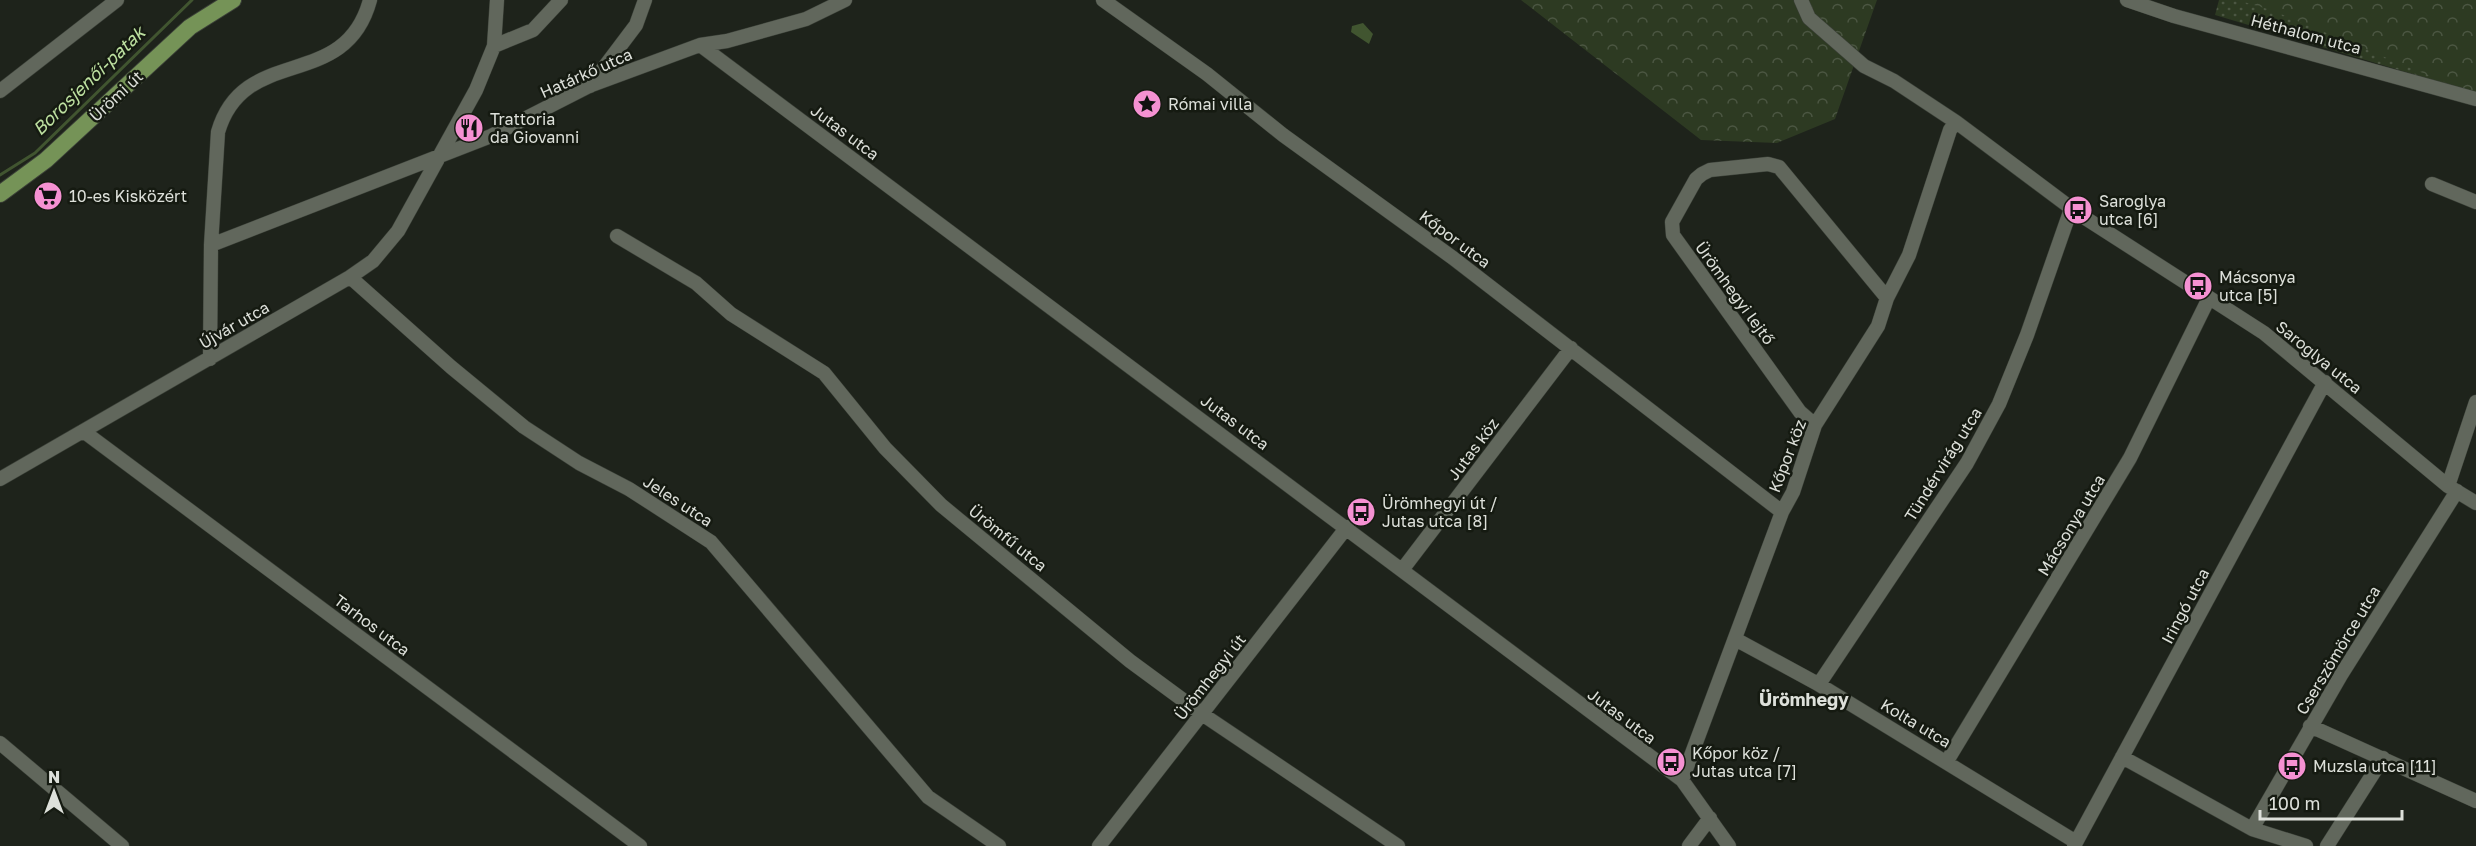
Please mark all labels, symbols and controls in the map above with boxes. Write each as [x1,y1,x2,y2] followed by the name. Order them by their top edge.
[2249,10,2363,58] street label: Héthalom utca
[28,20,150,139] water label: Borosjenői-patak
[537,44,635,102] street label: Határkő utca
[85,66,147,126] street label: Ürömi út
[1131,88,1163,120] place icon: Római villa
[1168,94,1252,114] place label: Római villa
[807,100,883,164] street label: Jutas utca
[490,109,579,147] place label: Trattoria da Giovanni
[453,112,485,144] restaurant icon: Trattoria da Giovanni
[32,180,64,212] supermarket icon: 10-es Kisközért
[69,186,187,206] place label: 10-es Kisközért
[2099,191,2166,229] place label: Saroglya utca [6]
[2062,194,2094,226] bus stop icon: Saroglya utca [6]
[1416,206,1494,272] street label: Kőpor utca
[1691,238,1779,349] street label: Ürömhegyi lejtő
[2219,267,2296,305] place label: Mácsonya utca [5]
[2182,270,2214,302] bus stop icon: Mácsonya utca [5]
[195,297,273,353] street label: Újvár utca
[2272,316,2366,398] street label: Saroglya utca
[1197,390,1273,454] street label: Jutas utca
[1900,403,1986,525] street label: Tündérvirág utca
[1443,414,1503,484] street label: Jutas köz
[1764,417,1810,495] street label: Kőpor köz
[640,471,716,531] street label: Jeles utca
[2033,471,2109,579] street label: Mácsonya utca
[1382,493,1498,531] place label: Ürömhegyi út / Jutas utca [8]
[1345,496,1377,528] bus stop icon: Ürömhegyi út / Jutas utca [8]
[965,500,1051,576] street label: Ürömfű utca
[2157,565,2213,647] street label: Iringó utca
[2292,582,2384,718] street label: Cserszömörce utca
[330,590,414,660] street label: Tarhos utca
[1170,630,1250,724] street label: Ürömhegyi út
[1584,684,1660,748] street label: Jutas utca
[1759,688,1849,710] district label: Ürömhegy
[1877,694,1955,752] street label: Kolta utca
[1692,743,1797,781] place label: Kőpor köz / Jutas utca [7]
[1655,746,1687,778] bus stop icon: Kőpor köz / Jutas utca [7]
[2276,750,2308,782] bus stop icon: Muzsla utca [11]
[2313,756,2437,776] place label: Muzsla utca [11]
[24,762,84,822] north arrow
[48,767,60,787] text: N
[2260,783,2402,821] scale bar
[2269,792,2320,814] text: 100 m

